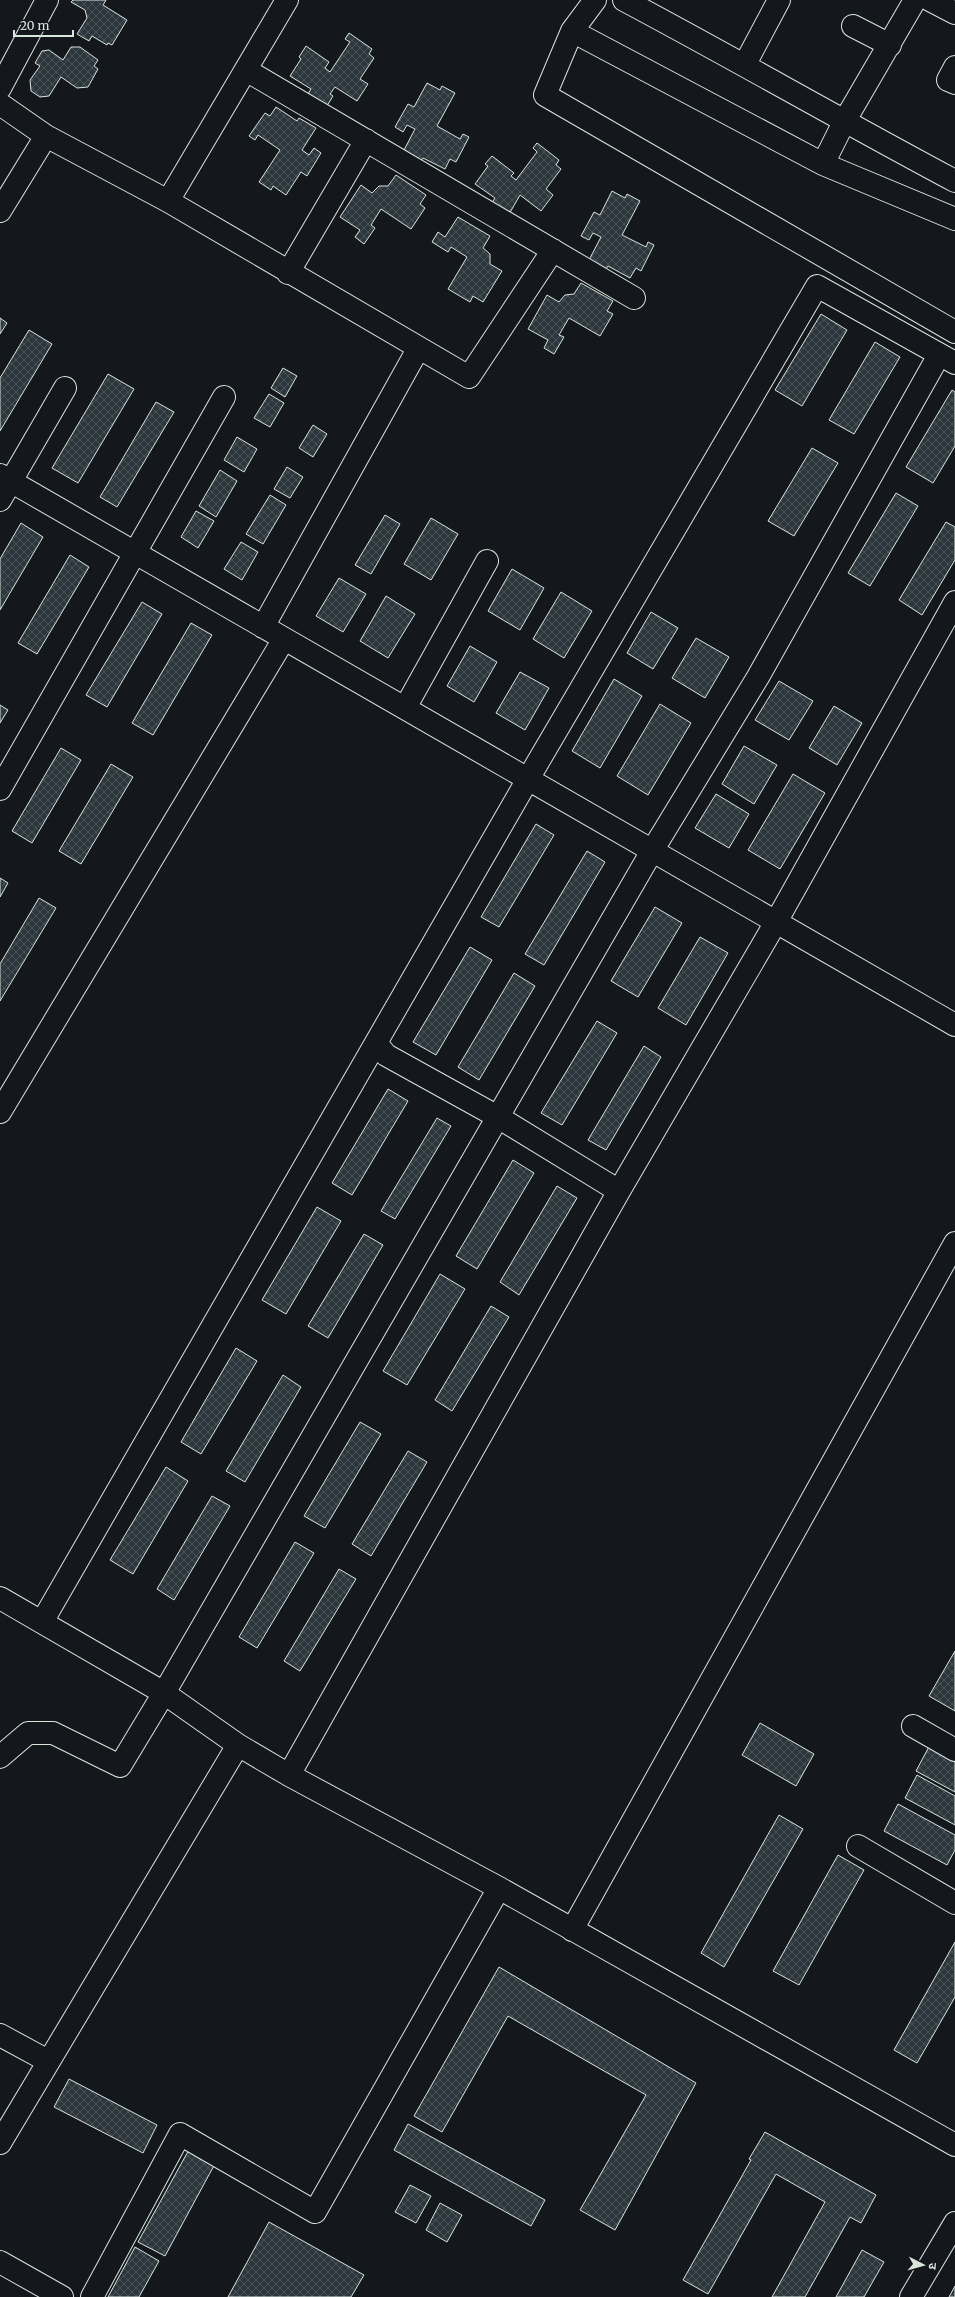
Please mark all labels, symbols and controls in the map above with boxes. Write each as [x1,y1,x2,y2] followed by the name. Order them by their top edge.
[14,12,73,38] scale bar
[20,18,49,33] text: 20 m
[903,2245,943,2285] north arrow
[926,2262,940,2271] text: उ

